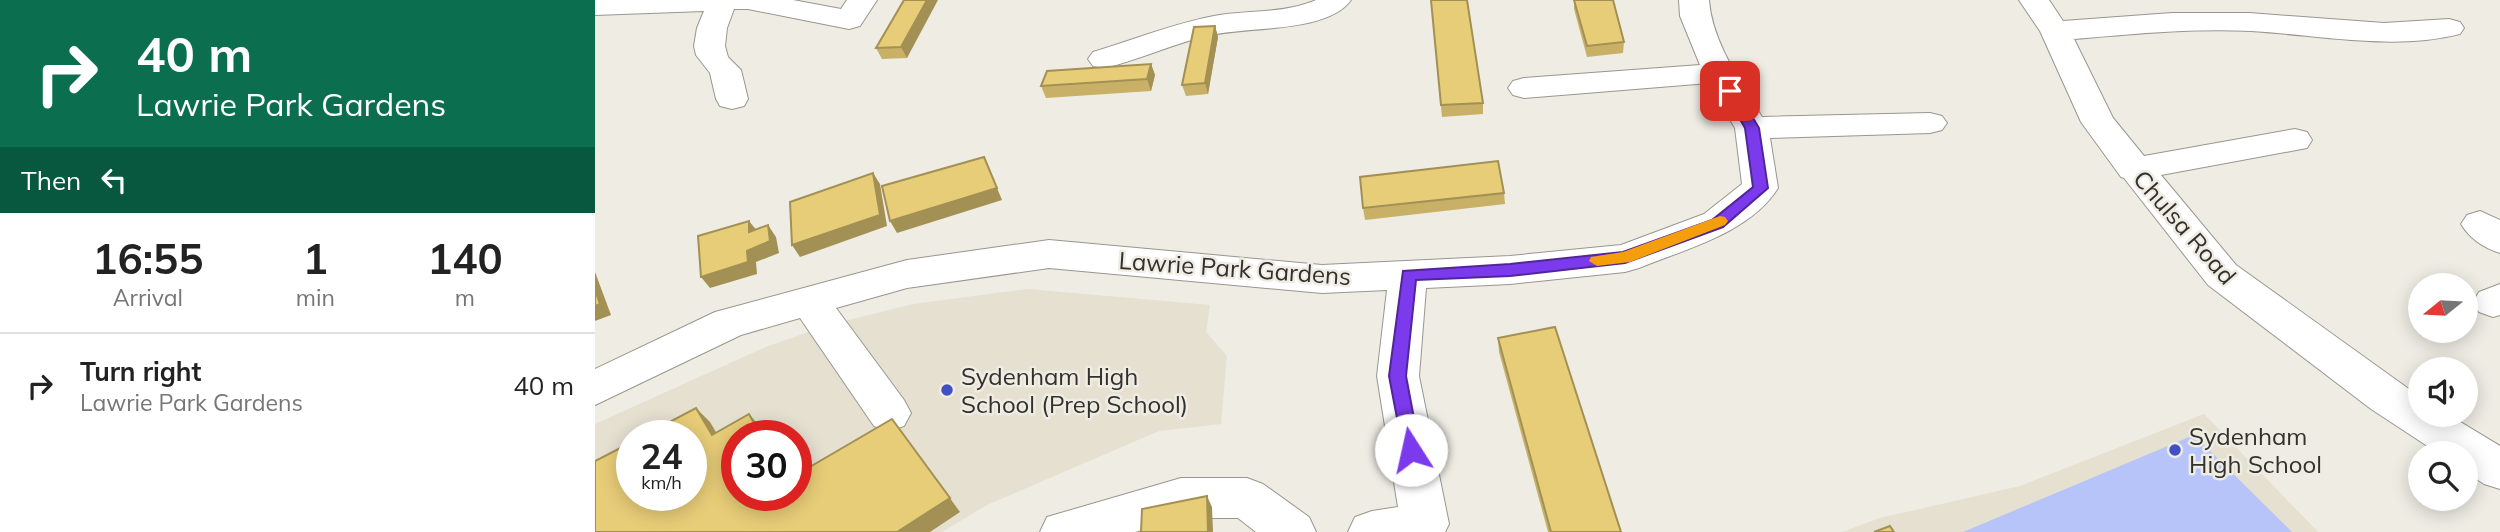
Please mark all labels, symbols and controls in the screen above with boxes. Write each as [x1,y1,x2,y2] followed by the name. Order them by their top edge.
[136,23,252,84] text: 40 m
[21,28,112,119] icon: right
[1700,61,1760,121] pin
[1711,72,1749,110] icon: arrive
[136,84,446,124] text: Lawrie Park Gardens
[95,161,133,199] icon: left
[21,164,81,197] text: Then
[2127,164,2243,290] street label: Chulsa Road
[92,232,203,285] text: 16:55
[303,232,328,285] text: 1
[427,232,503,285] text: 140
[1118,245,1352,291] street label: Lawrie Park Gardens
[2408,273,2478,343] north arrow
[2408,273,2478,511] map controls
[113,283,183,312] text: Arrival
[296,283,335,312] text: min
[455,283,475,312] text: m
[80,355,201,388] text: Turn right
[2408,357,2478,427] button: sound
[961,361,1188,419] place label: Sydenham High School (Prep School)
[21,367,59,405] icon: right
[513,369,574,402] text: 40 m
[939,382,955,398] marker: Sydenham High School (Prep School)
[80,388,303,417] text: Lawrie Park Gardens
[1374,413,1448,487] position arrow
[721,420,812,511] speed limit sign: 30
[2189,421,2322,479] place label: Sydenham High School
[640,434,683,478] text: 24
[2408,441,2478,511] button: search
[2167,442,2183,458] marker: Sydenham High School
[641,471,682,494] text: km/h

